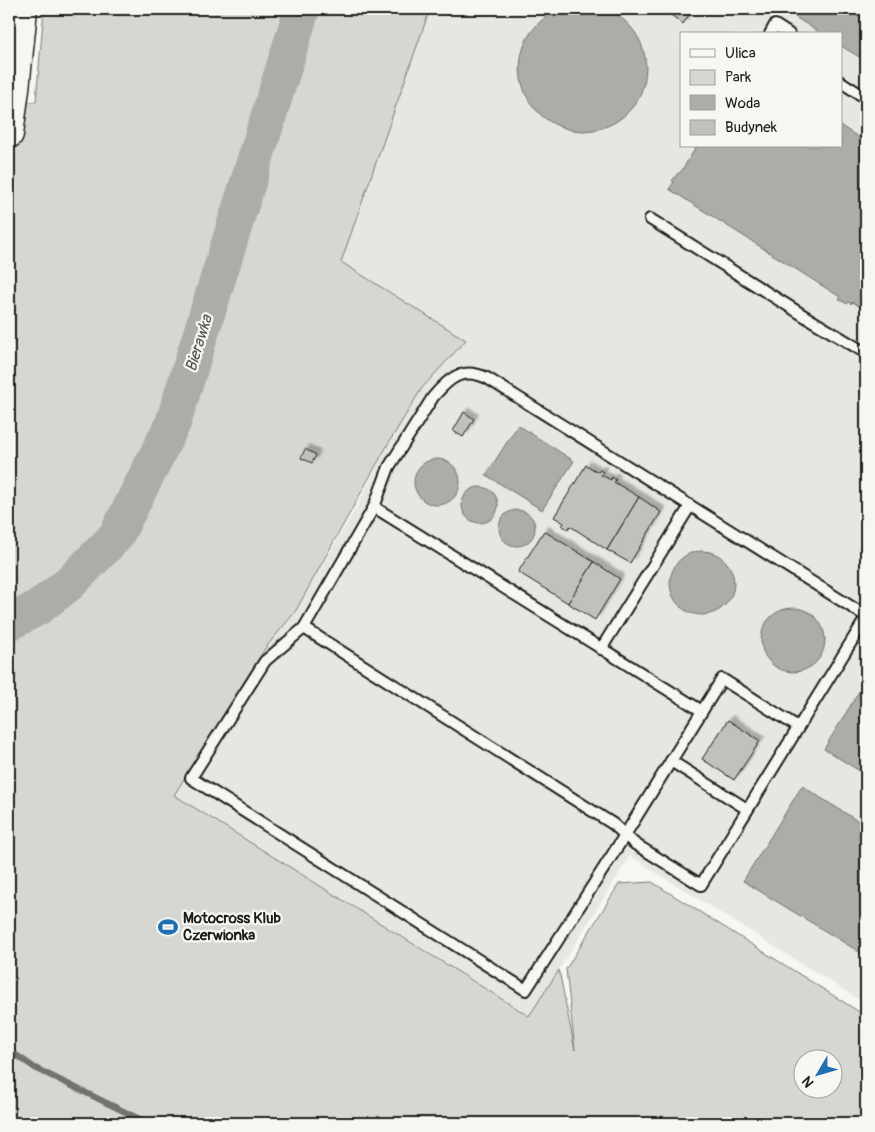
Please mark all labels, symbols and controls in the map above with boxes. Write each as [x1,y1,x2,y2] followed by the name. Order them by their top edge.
[680,32,842,148] legend
[725,44,756,63] text: Ulica
[725,68,752,87] text: Park
[725,94,760,113] text: Woda
[725,118,778,137] text: Budynek
[181,311,217,374] water label: Bierawka
[183,909,281,945] place label: Motocross Klub Czerwionka
[157,916,179,938] sports icon: Motocross Klub Czerwionka
[792,1050,842,1100] north arrow
[799,1073,818,1091] text: N

